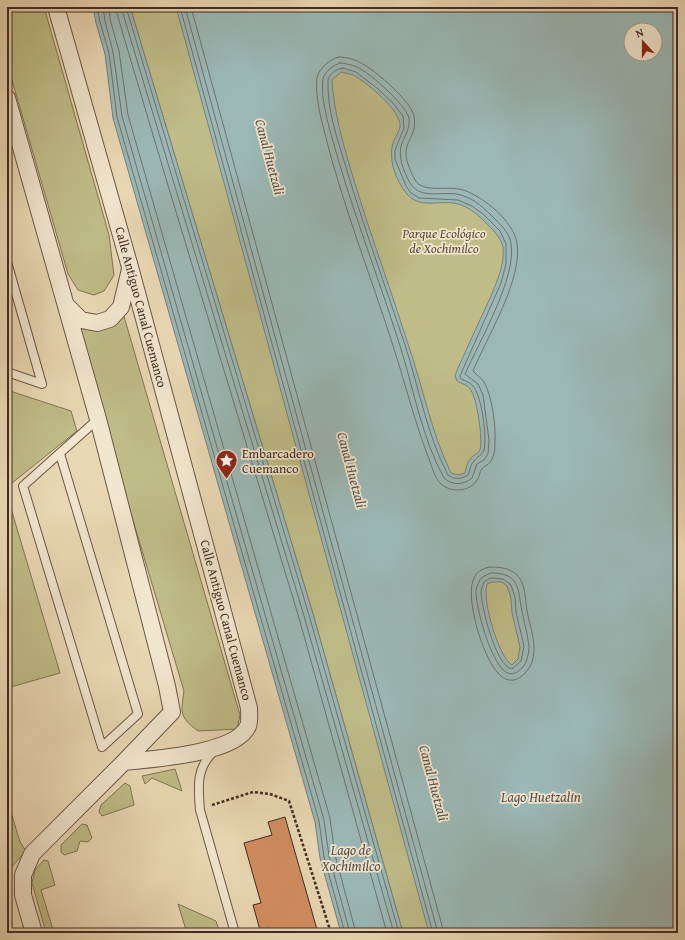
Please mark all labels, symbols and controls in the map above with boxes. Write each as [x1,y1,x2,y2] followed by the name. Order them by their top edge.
[623,22,663,62] north arrow
[633,24,646,41] text: N
[250,117,290,198] water label: Canal Huetzali
[401,224,486,258] park label: Parque Ecológico de Xochimilco
[110,225,172,390] street label: Calle Antiguo Canal Cuemanco
[332,430,372,511] water label: Canal Huetzali
[242,444,314,478] place label: Embarcadero Cuemanco
[213,447,239,480] place icon: Embarcadero Cuemanco
[195,538,257,703] street label: Calle Antiguo Canal Cuemanco
[414,743,454,824] water label: Canal Huetzali
[500,787,581,807] water label: Lago Huetzalin
[320,840,381,876] water label: Lago de Xochimilco

